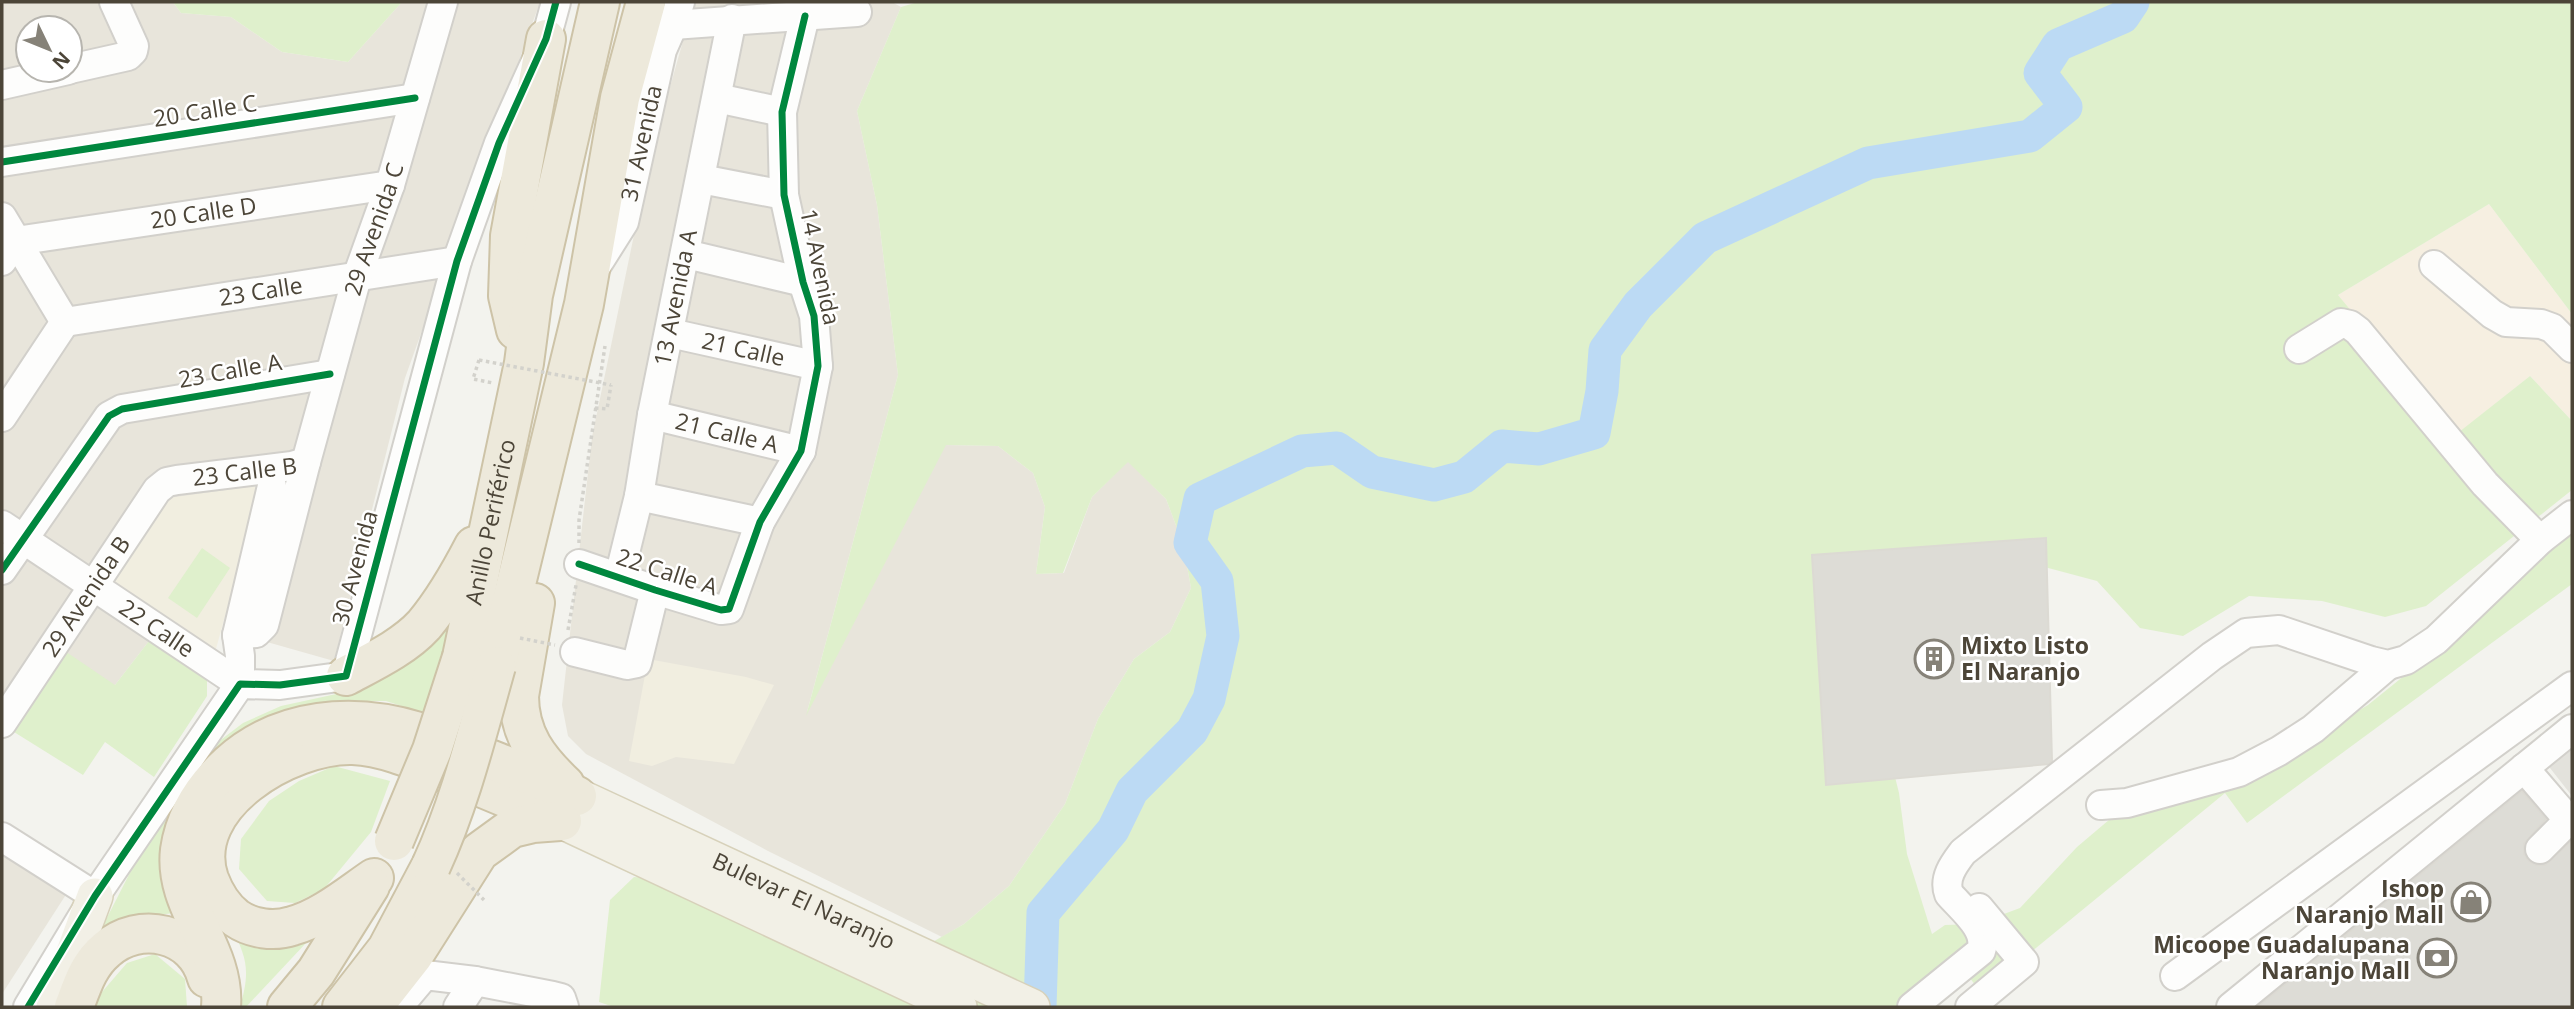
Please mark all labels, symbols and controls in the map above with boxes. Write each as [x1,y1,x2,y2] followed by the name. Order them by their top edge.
[14,14,84,84] north arrow
[47,46,76,75] text: N
[612,82,669,204] street label: 31 Avenida
[151,86,259,134] street label: 20 Calle C
[336,159,411,299] street label: 29 Avenida C
[148,188,259,236] street label: 20 Calle D
[793,206,849,328] street label: 14 Avenida
[645,226,704,369] street label: 13 Avenida A
[216,268,305,313] street label: 23 Calle
[699,324,788,373] street label: 21 Calle
[176,345,285,395] street label: 23 Calle A
[672,404,782,460] street label: 21 Calle A
[456,436,523,608] street label: Anillo Periférico
[190,449,299,493] street label: 23 Calle B
[323,507,385,629] street label: 30 Avenida
[34,529,137,663] street label: 29 Avenida B
[613,540,722,603] street label: 22 Calle A
[113,591,201,664] street label: 22 Calle
[1961,629,2089,687] place label: Mixto Listo El Naranjo
[1913,638,1955,680] building icon: Mixto Listo El Naranjo
[708,844,901,956] street label: Bulevar El Naranjo
[2295,872,2444,930] place label: Ishop Naranjo Mall
[2450,881,2492,923] shop icon: Ishop Naranjo Mall
[2153,928,2410,986] place label: Micoope Guadalupana Naranjo Mall
[2416,937,2458,979] bank icon: Micoope Guadalupana Naranjo Mall

